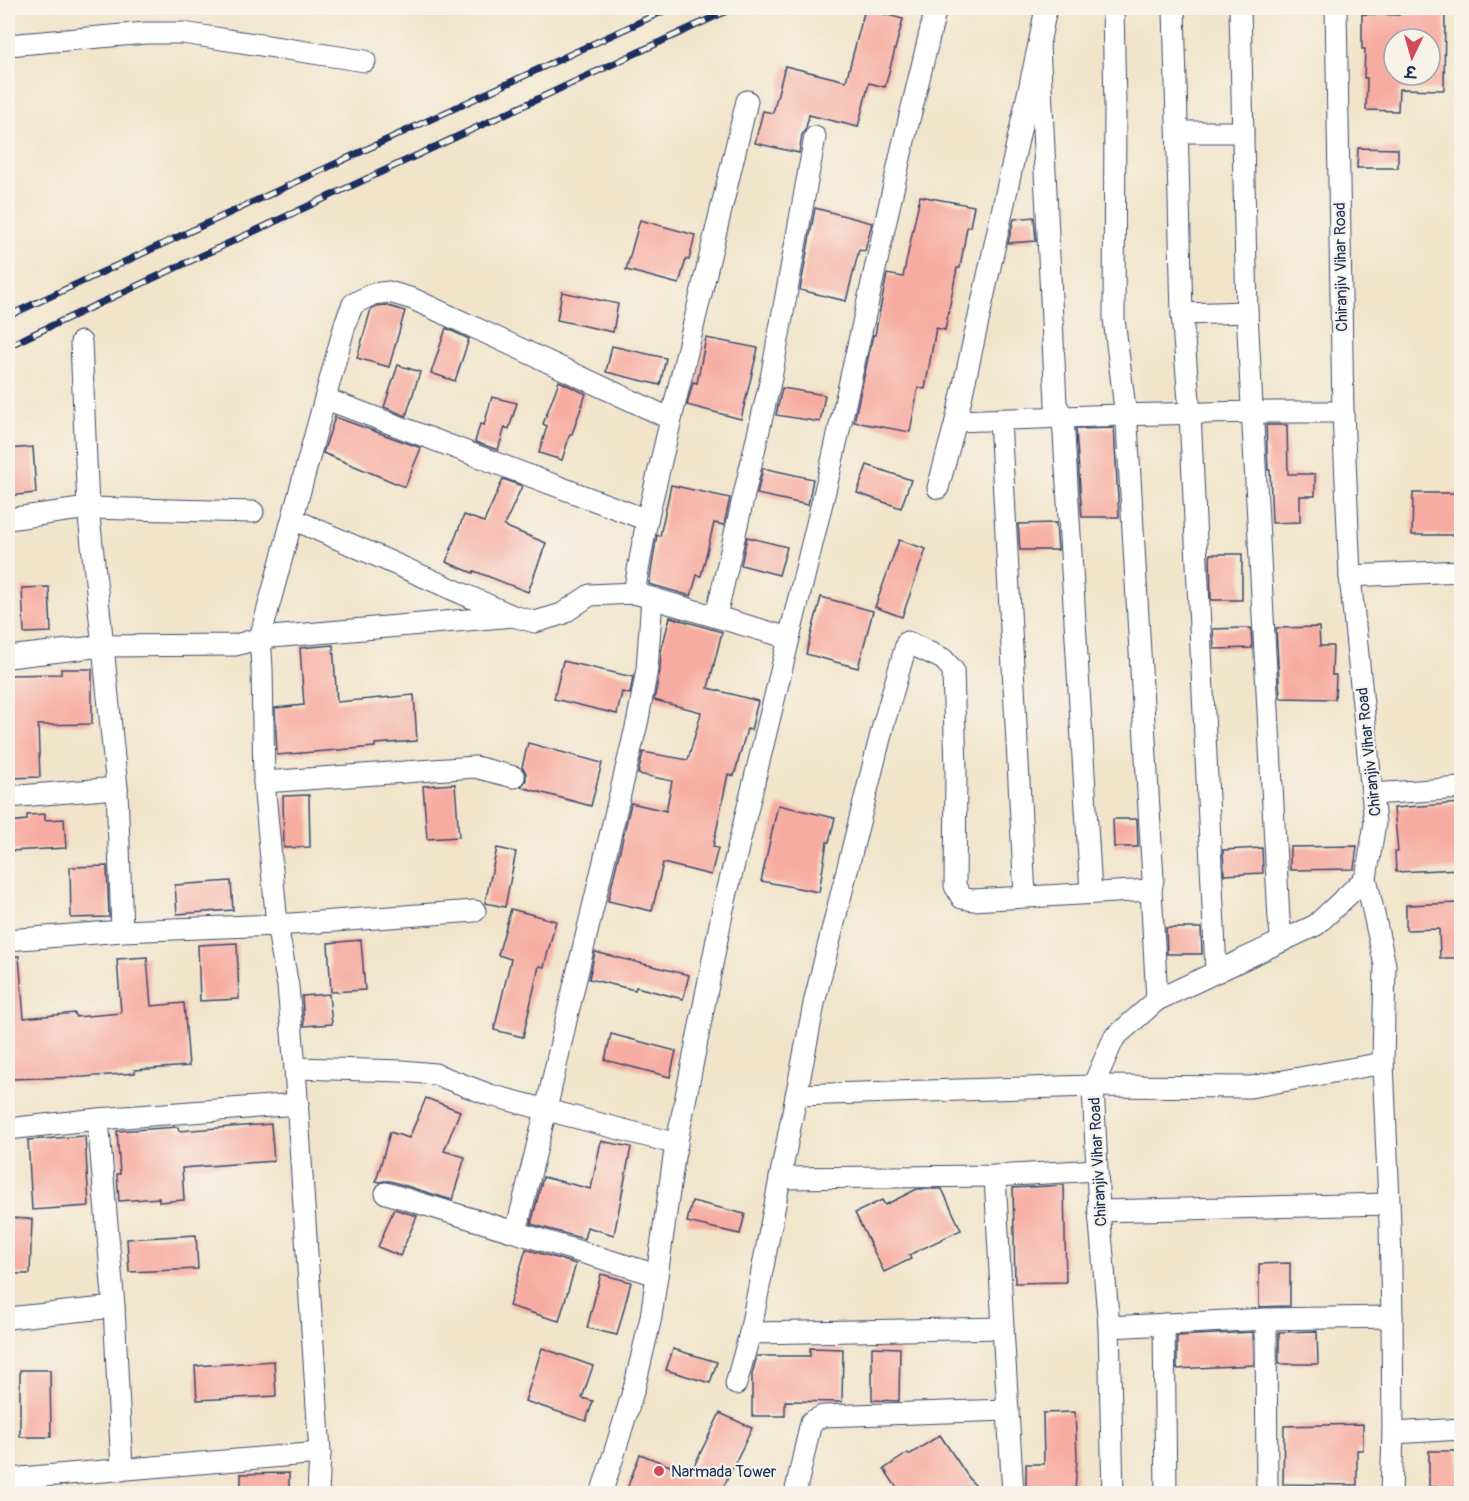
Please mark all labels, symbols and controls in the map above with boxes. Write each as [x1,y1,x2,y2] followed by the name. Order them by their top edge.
[1382,27,1442,87] north arrow
[1403,60,1419,82] text: उ
[1330,202,1352,332] street label: Chiranjiv Vihar Road
[1352,686,1386,817] street label: Chiranjiv Vihar Road
[1085,1097,1111,1227] street label: Chiranjiv Vihar Road
[671,1462,777,1482] place label: Narmada Tower
[652,1464,666,1478] marker: Narmada Tower

